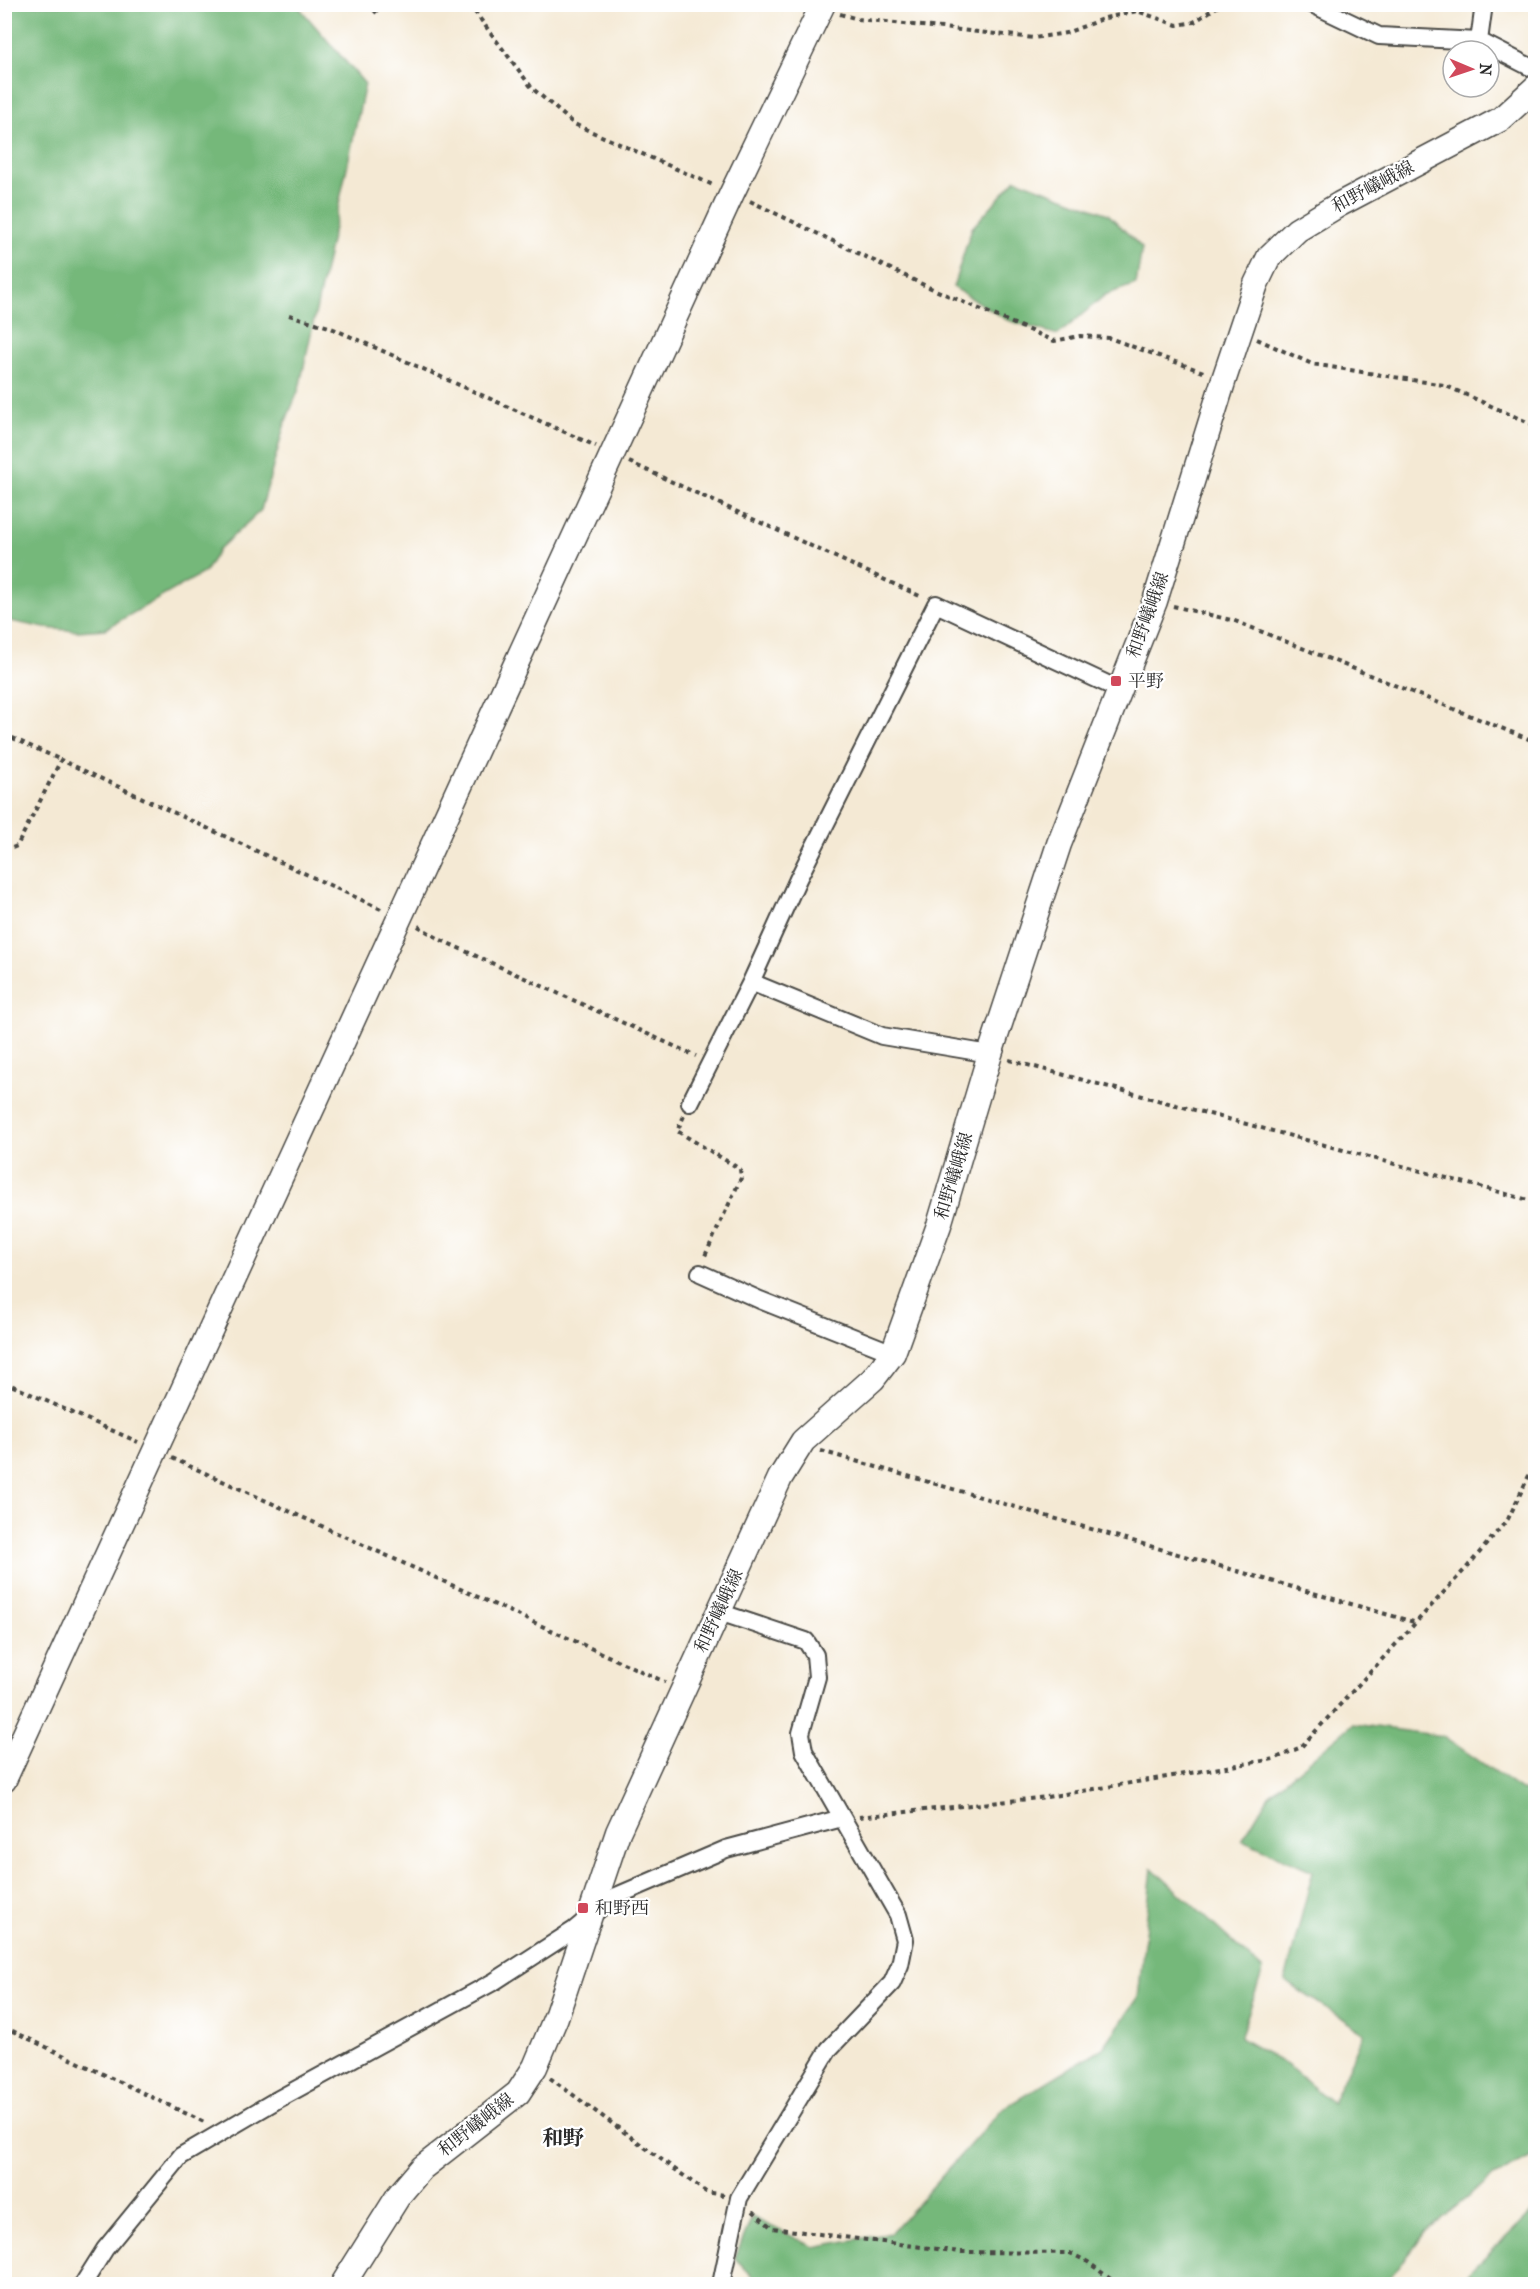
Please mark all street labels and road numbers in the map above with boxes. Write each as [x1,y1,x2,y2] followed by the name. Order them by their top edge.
[1328,157,1418,217] street label: 和野嶬峨線
[1123,569,1173,661] street label: 和野嶬峨線
[931,1130,977,1222] street label: 和野嶬峨線
[690,1566,748,1656] street label: 和野嶬峨線
[434,2089,518,2161] street label: 和野嶬峨線

